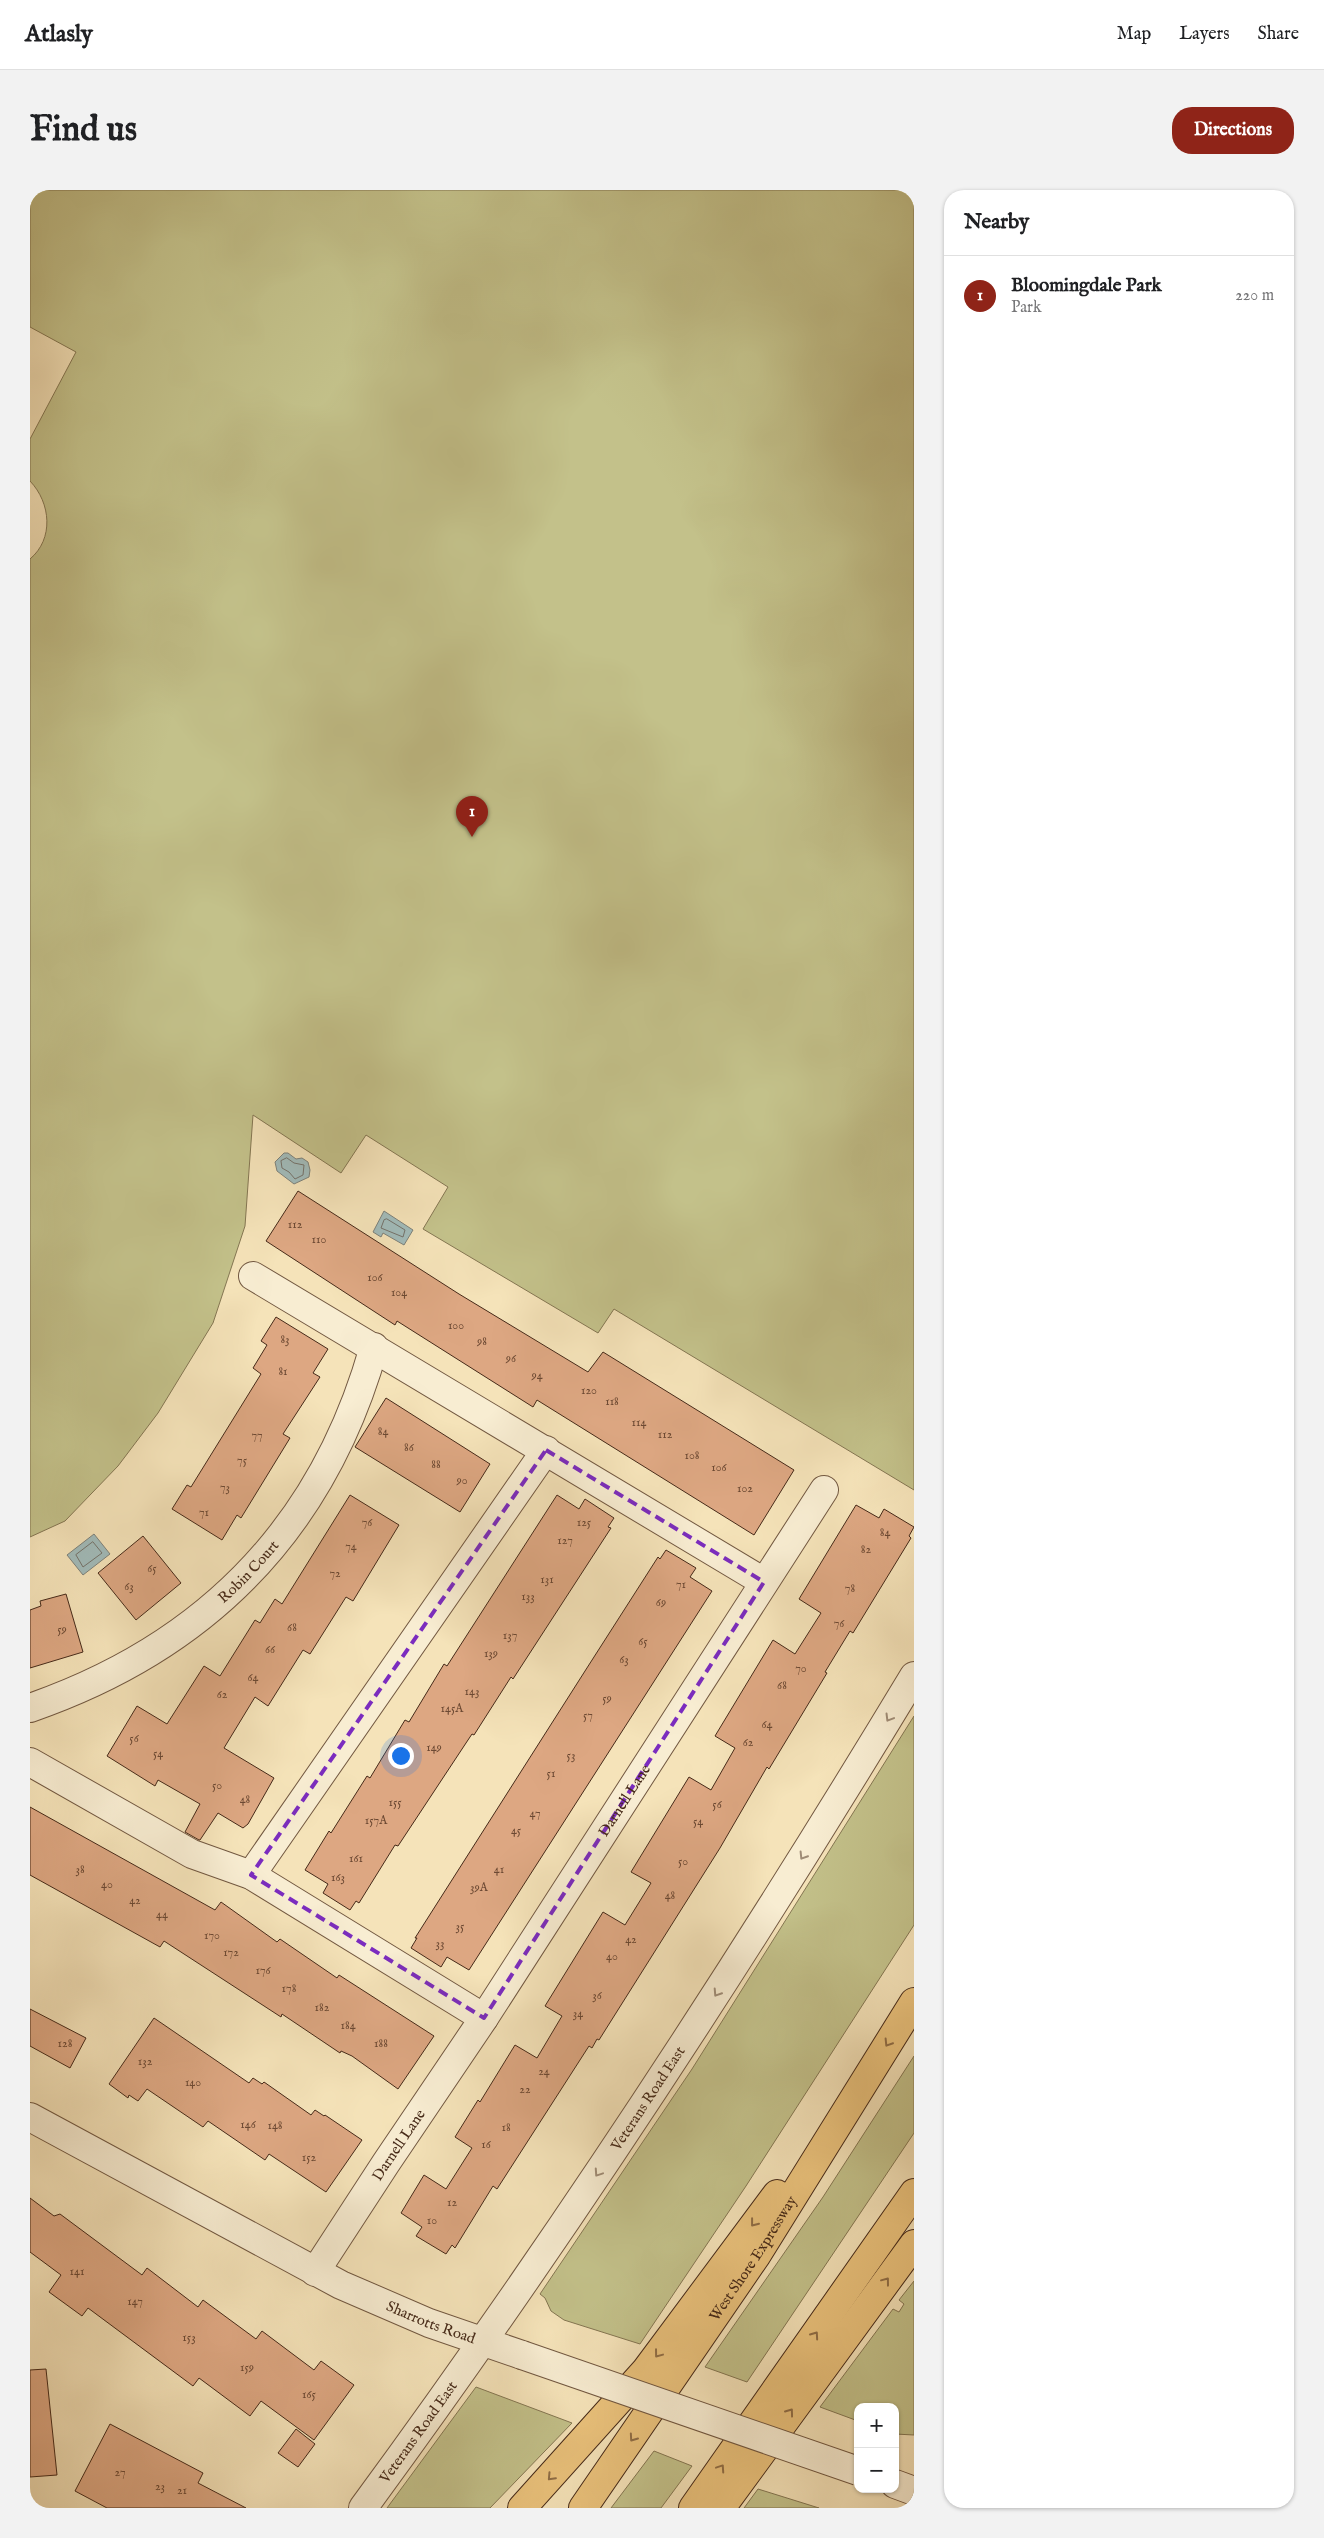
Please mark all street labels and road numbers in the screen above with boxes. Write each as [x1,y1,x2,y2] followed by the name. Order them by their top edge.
[214,1537,283,1607] street label: Robin Court
[594,1761,655,1840] street label: Darnell Lane
[606,2043,689,2155] street label: Veterans Road East
[368,2106,430,2185] street label: Darnell Lane
[705,2192,801,2325] street label: West Shore Expressway
[383,2297,479,2349] street label: Sharrotts Road
[375,2377,462,2488] street label: Veterans Road East

